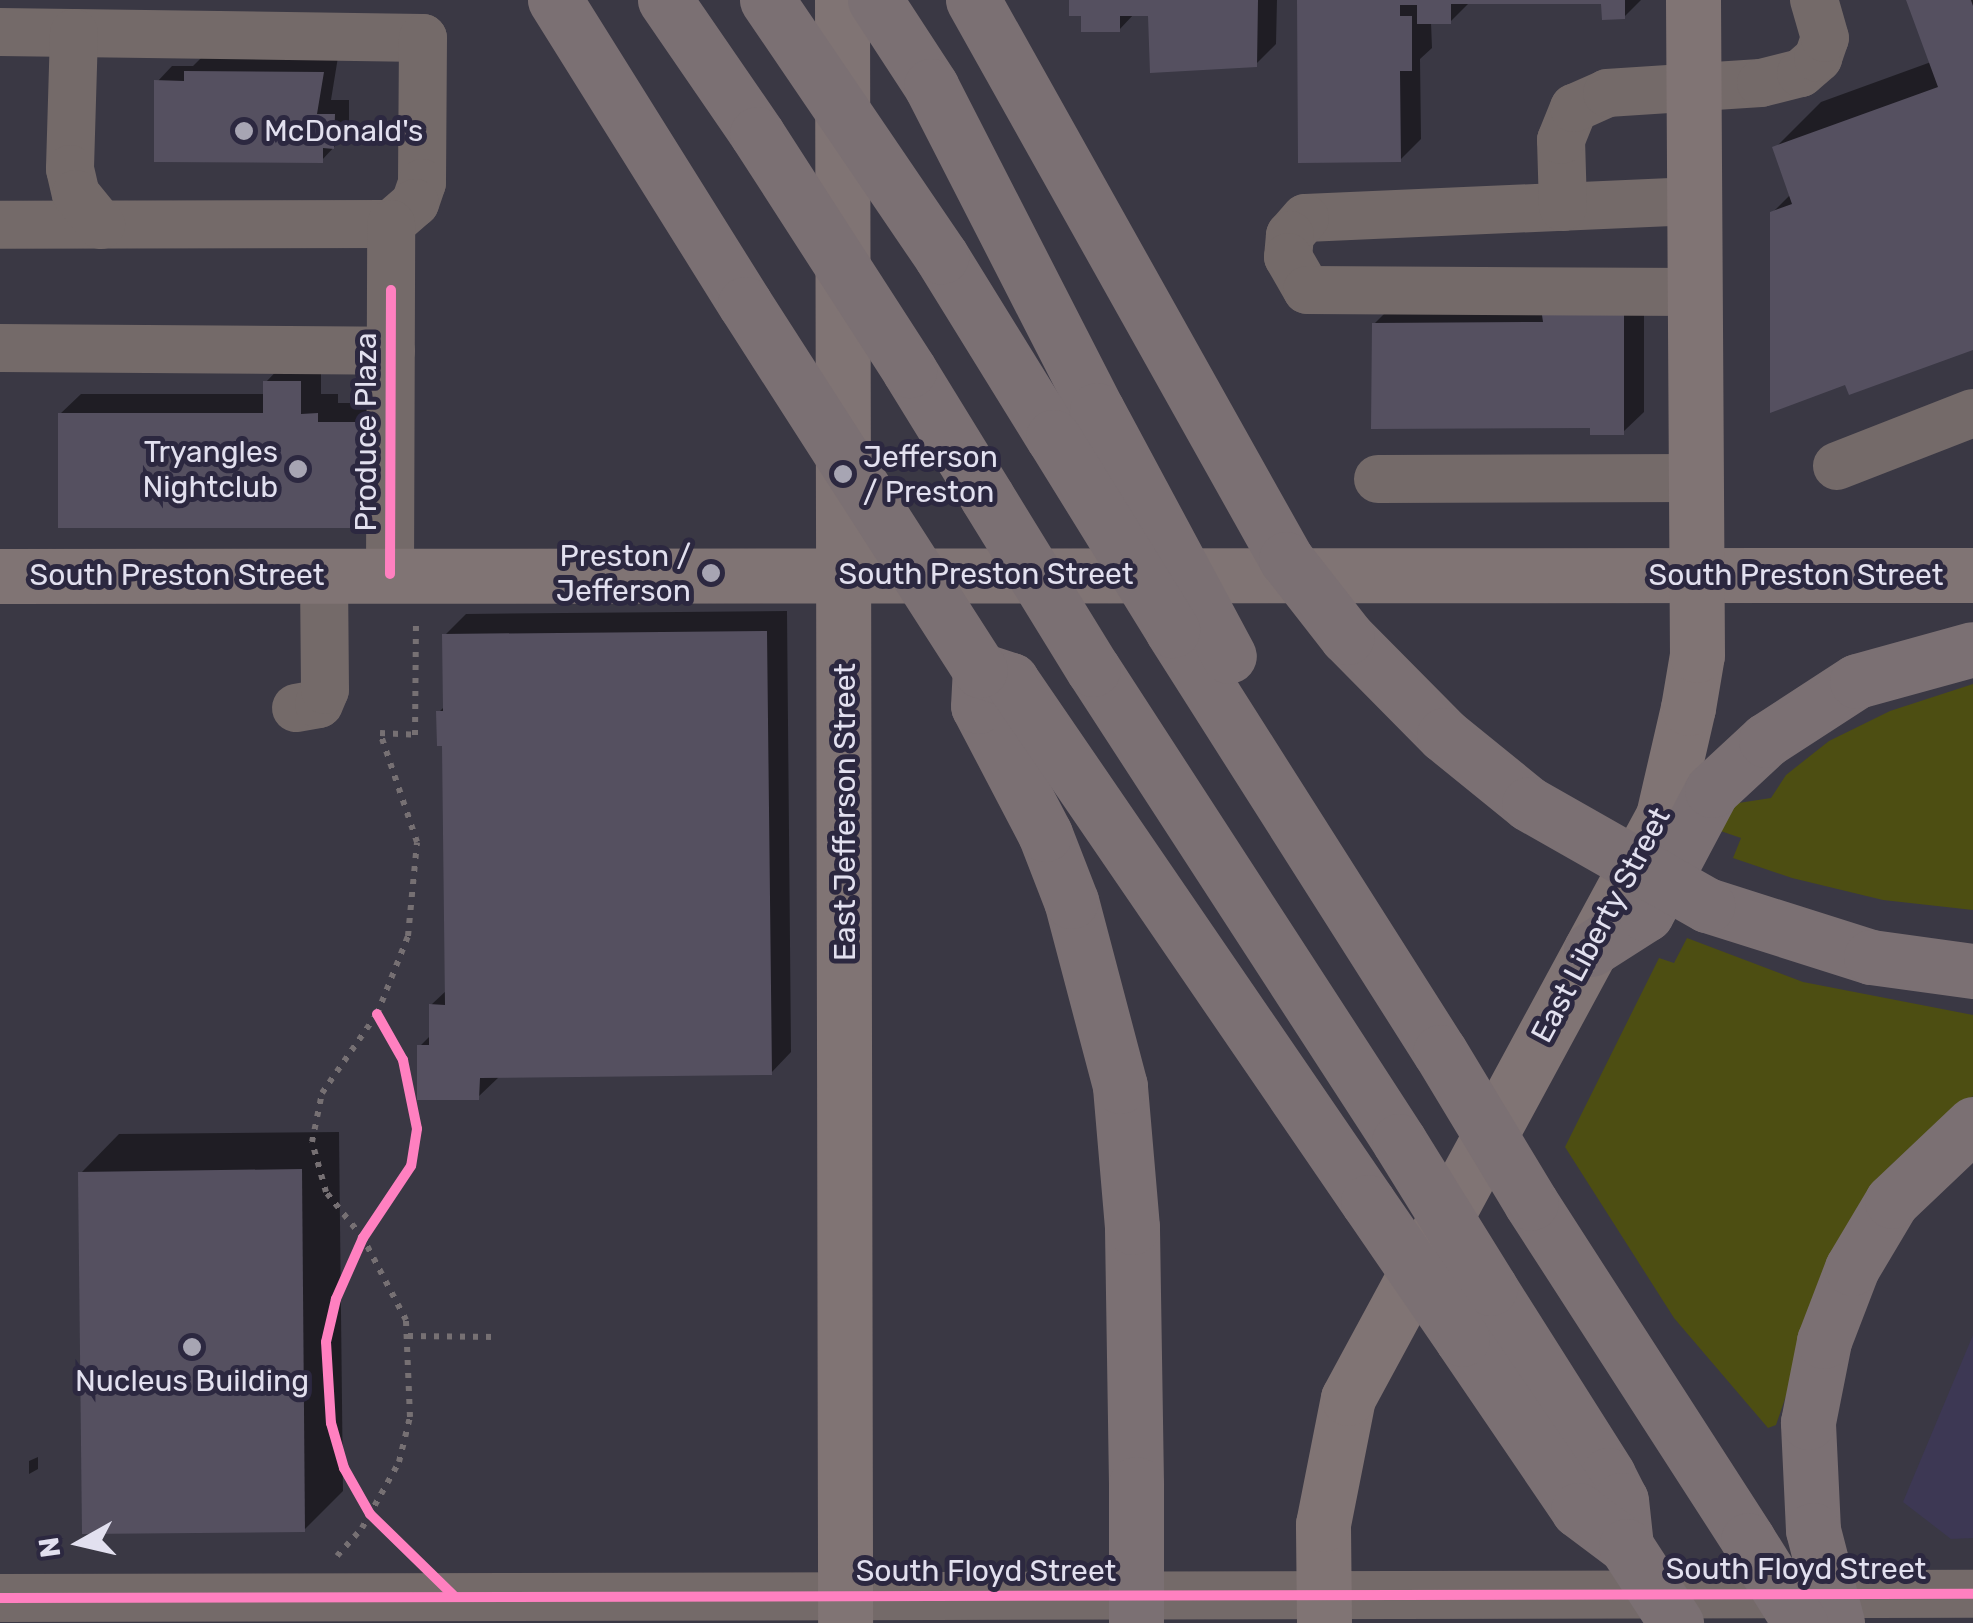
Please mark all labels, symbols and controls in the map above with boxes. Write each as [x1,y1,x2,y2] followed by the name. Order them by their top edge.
[264,113,423,149] place label: McDonald's
[233,120,255,142] marker: McDonald's
[348,332,384,532] street label: Produce Plaza
[142,434,278,504] place label: Tryangles Nightclub
[863,439,998,510] place label: Jefferson / Preston
[287,458,309,480] marker: Tryangles Nightclub
[832,463,854,485] marker: Jefferson / Preston
[556,538,691,608] place label: Preston / Jefferson
[839,556,1133,592] street label: South Preston Street
[30,557,324,593] street label: South Preston Street
[1649,557,1943,593] street label: South Preston Street
[700,562,722,584] marker: Preston / Jefferson
[827,663,863,961] street label: East Jefferson Street
[1524,801,1678,1049] street label: East Liberty Street
[181,1336,203,1358] marker: Nucleus Building
[75,1363,309,1399] place label: Nucleus Building
[30,1493,130,1593] north arrow
[32,1535,68,1560] text: N
[1666,1551,1926,1587] street label: South Floyd Street
[856,1553,1116,1589] street label: South Floyd Street

